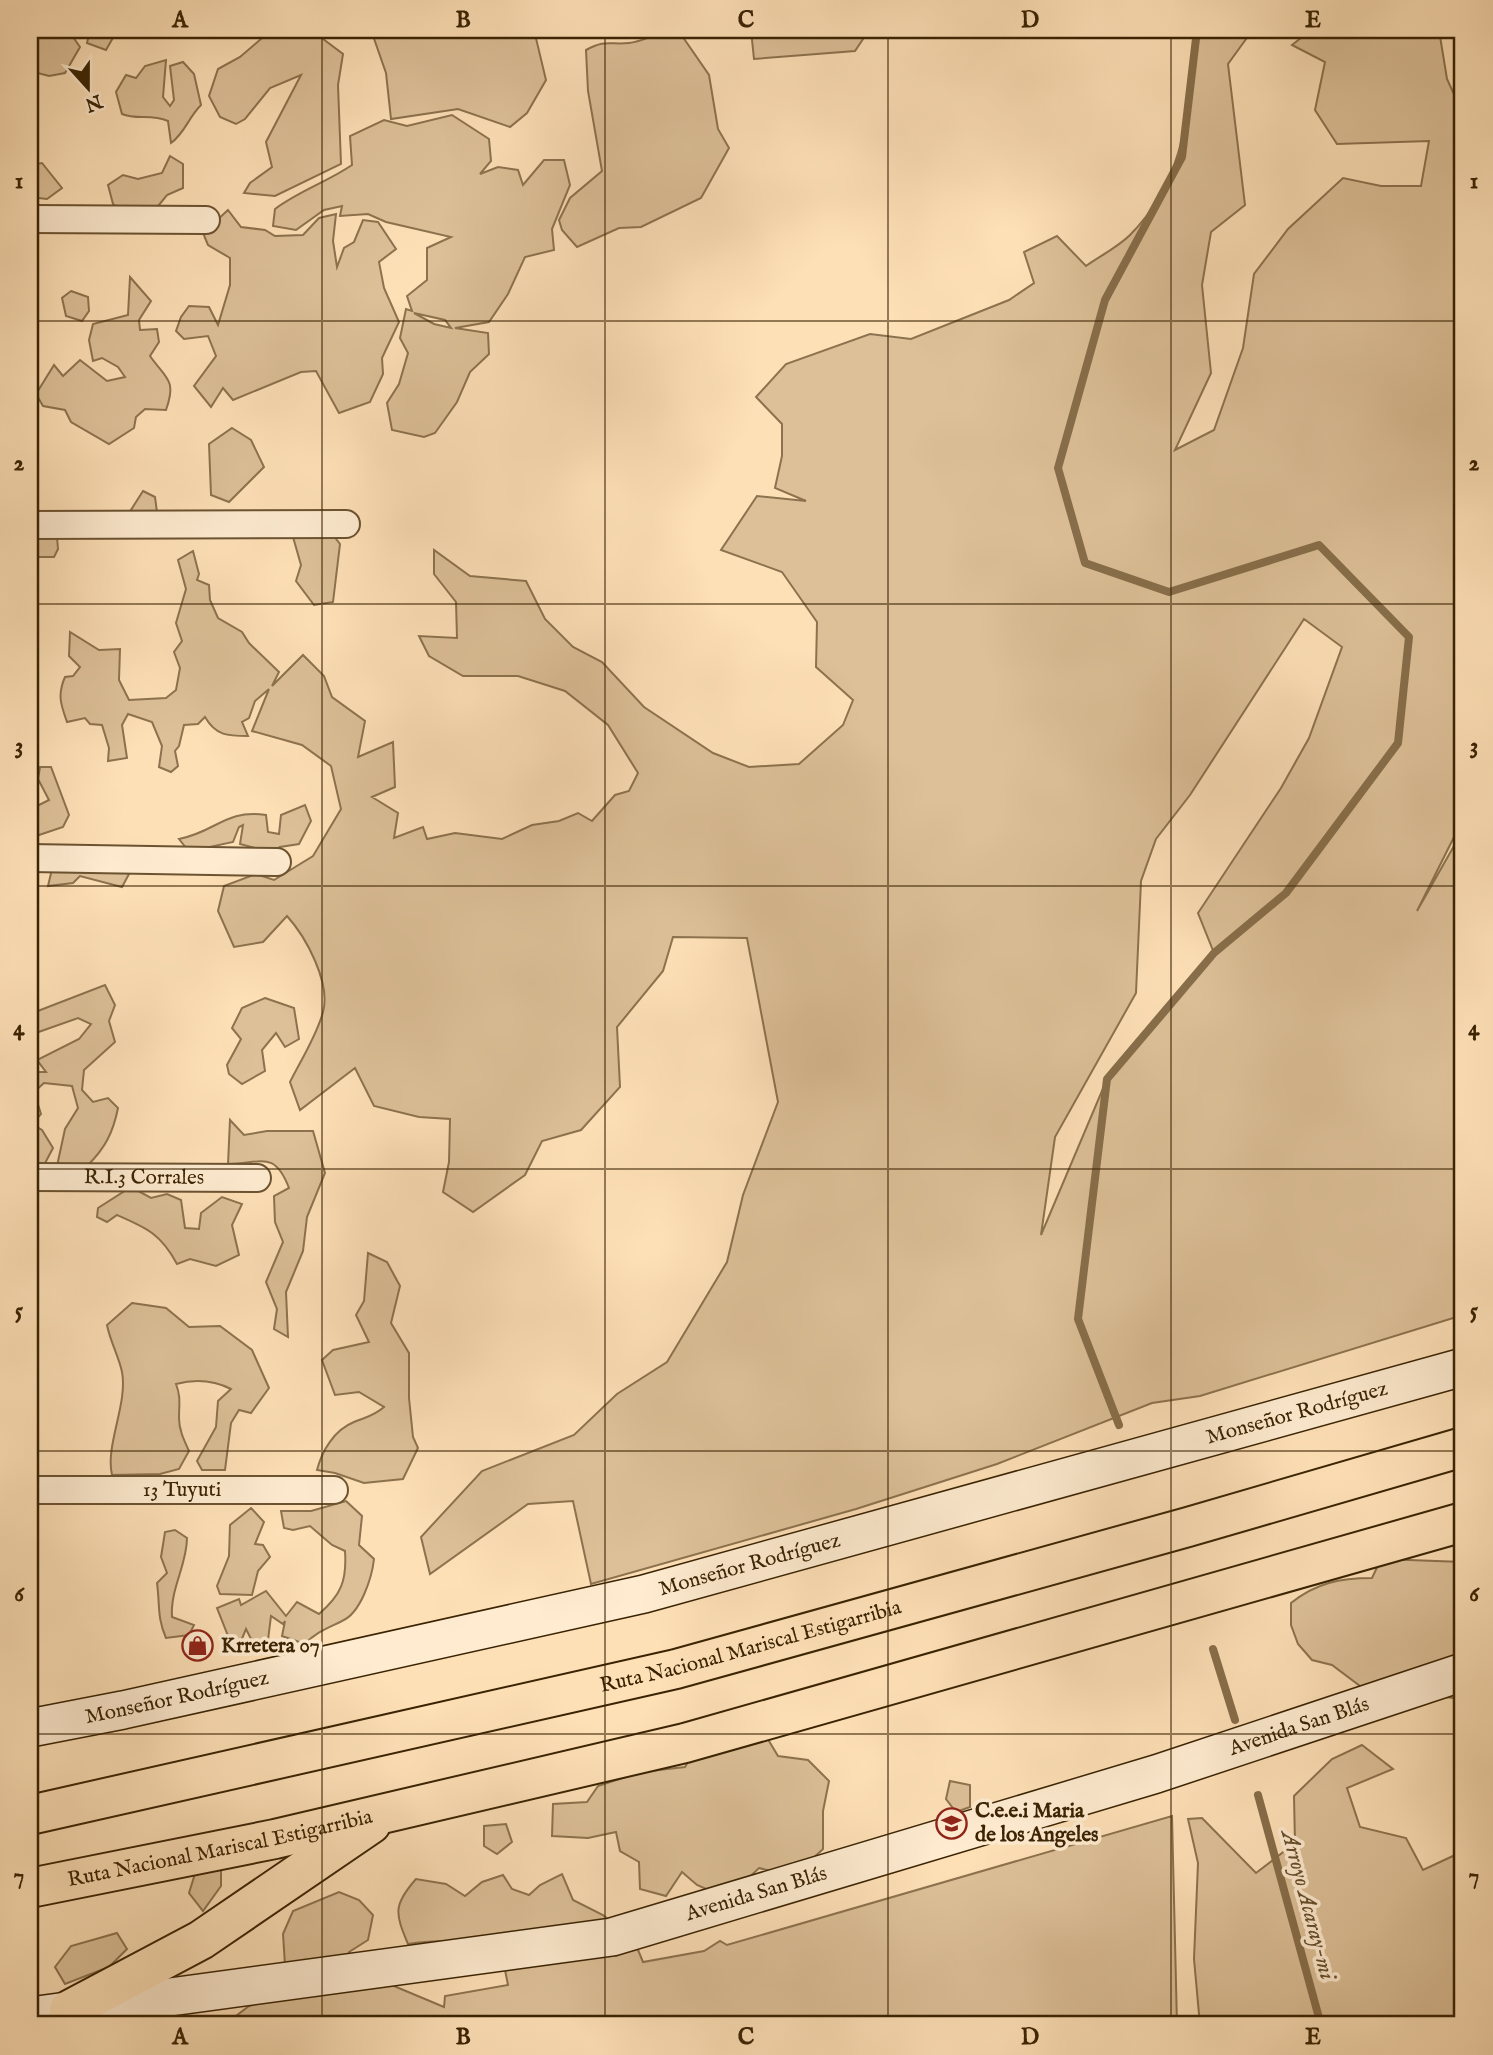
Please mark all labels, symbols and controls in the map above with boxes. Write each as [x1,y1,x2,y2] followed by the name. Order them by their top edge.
[171,6,189,35] text: A
[455,6,471,35] text: B
[738,6,755,35] text: C
[1021,6,1039,35] text: D
[1305,6,1321,35] text: E
[52,52,122,122] north arrow
[81,87,106,116] text: N
[15,167,23,196] text: 1
[1470,167,1478,196] text: 1
[14,449,25,478] text: 2
[1469,449,1480,478] text: 2
[15,732,23,761] text: 3
[1470,732,1478,761] text: 3
[13,1014,25,1043] text: 4
[1468,1014,1480,1043] text: 4
[84,1164,204,1191] street label: R.I.3 Corrales
[15,1297,24,1326] text: 5
[1470,1297,1479,1326] text: 5
[1203,1375,1391,1451] street label: Monseñor Rodríguez
[143,1477,221,1504] street label: 13 Tuyuti
[656,1527,844,1603] street label: Monseñor Rodríguez
[14,1580,25,1609] text: 6
[1469,1580,1480,1609] text: 6
[597,1593,905,1699] street label: Ruta Nacional Mariscal Estigarribia
[181,1629,215,1663] shop icon: Krretera 07
[221,1633,320,1660] place label: Krretera 07
[83,1664,272,1731] street label: Monseñor Rodríguez
[1225,1691,1373,1763] street label: Avenida San Blás
[975,1798,1098,1849] place label: C.e.e.i Maria de los Angeles
[65,1803,376,1894] street label: Ruta Nacional Mariscal Estigarribia
[935,1806,969,1840] school or university icon: C.e.e.i Maria de los Angeles
[1274,1825,1342,1984] water label: Arroyo Acaray-mi
[682,1860,830,1928] street label: Avenida San Blás
[14,1862,24,1891] text: 7
[1469,1862,1479,1891] text: 7
[171,2023,189,2052] text: A
[455,2023,471,2052] text: B
[738,2023,755,2052] text: C
[1021,2023,1039,2052] text: D
[1305,2023,1321,2052] text: E

